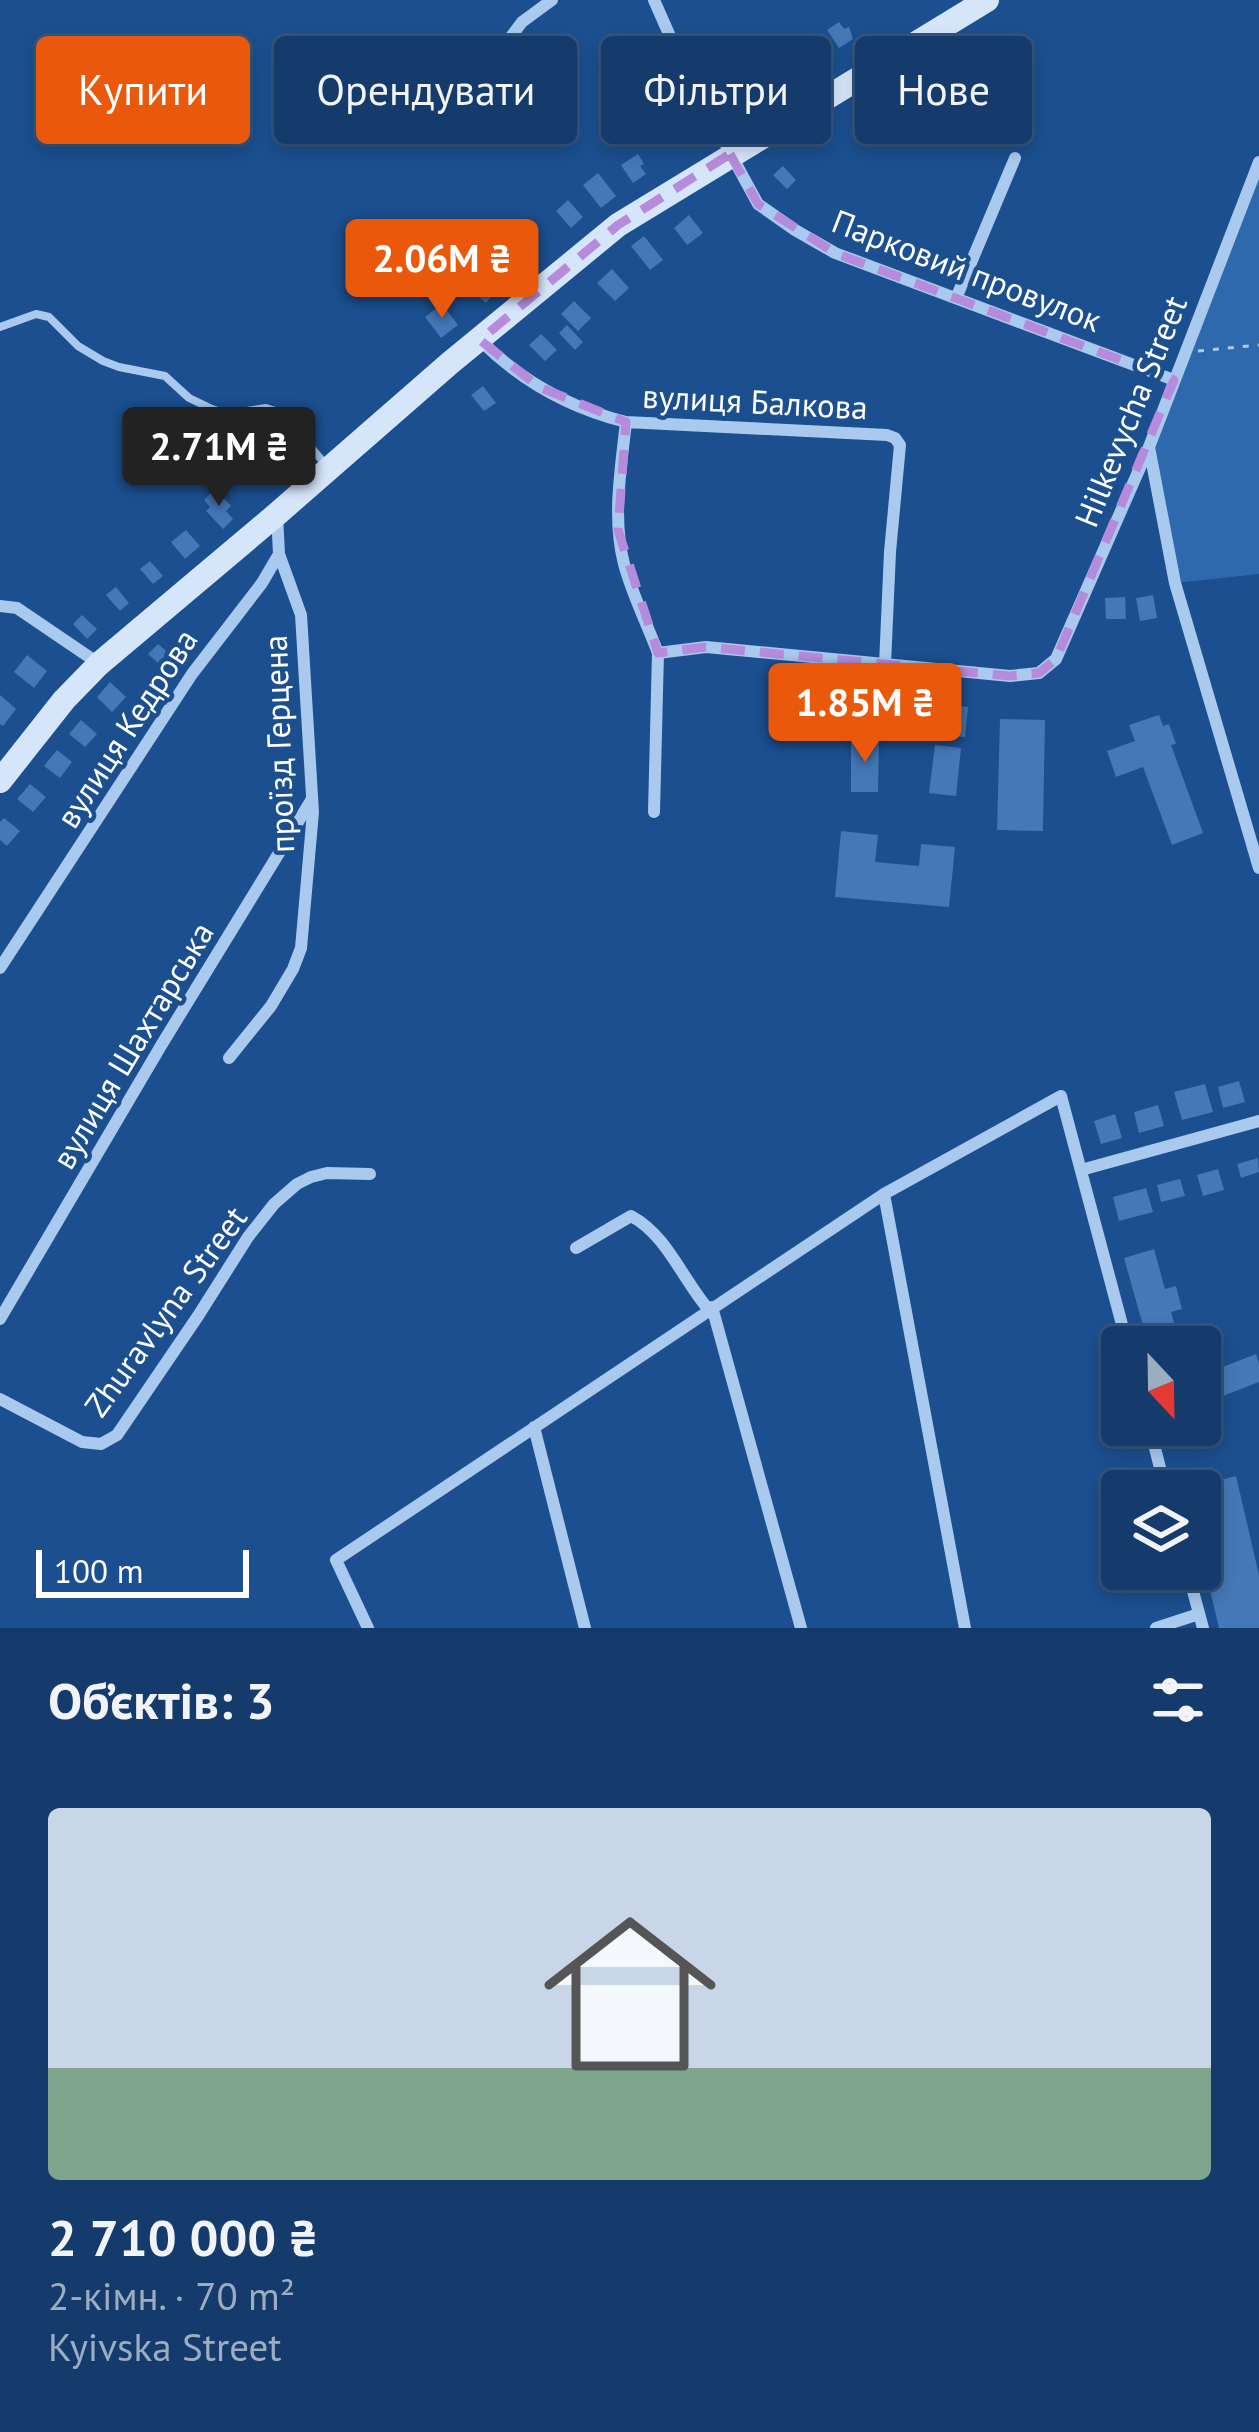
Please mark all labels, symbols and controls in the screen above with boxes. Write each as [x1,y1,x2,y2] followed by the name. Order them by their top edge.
[36,36,250,144] chip: Купити
[274,36,577,144] chip: Орендувати
[601,36,831,144] chip: Фільтри
[855,36,1032,144] chip: Нове
[826,199,1108,341] street label: Парковий провулок
[331,219,553,321] pin: 2.06M ₴
[372,232,512,283] text: 2.06M ₴
[1064,289,1196,533] street label: Hilkevycha Street
[641,374,869,428] street label: вулиця Балкова
[108,407,330,509] pin: 2.71M ₴
[149,420,289,471] text: 2.71M ₴
[46,620,206,836] street label: вулиця Кедрова
[253,634,303,854] street label: проїзд Герцена
[754,663,976,765] pin: 1.85M ₴
[795,676,935,727] text: 1.85M ₴
[41,914,223,1176] street label: вулиця Шахтарська
[74,1197,256,1425] street label: Zhuravlyna Street
[1101,1326,1221,1446] north arrow
[1101,1326,1221,1590] map controls
[1101,1470,1221,1590] button: layers
[36,1544,249,1597] scale bar
[54,1549,144,1592] text: 100 m
[48,1667,275,1733] text: Об’єктів: 3
[1145,1667,1211,1733] icon: filters
[522,1886,738,2102] icon: home
[48,2204,318,2270] text: 2 710 000 ₴
[48,2270,295,2321] text: 2-кімн. · 70 m²
[48,2321,282,2372] text: Kyivska Street

